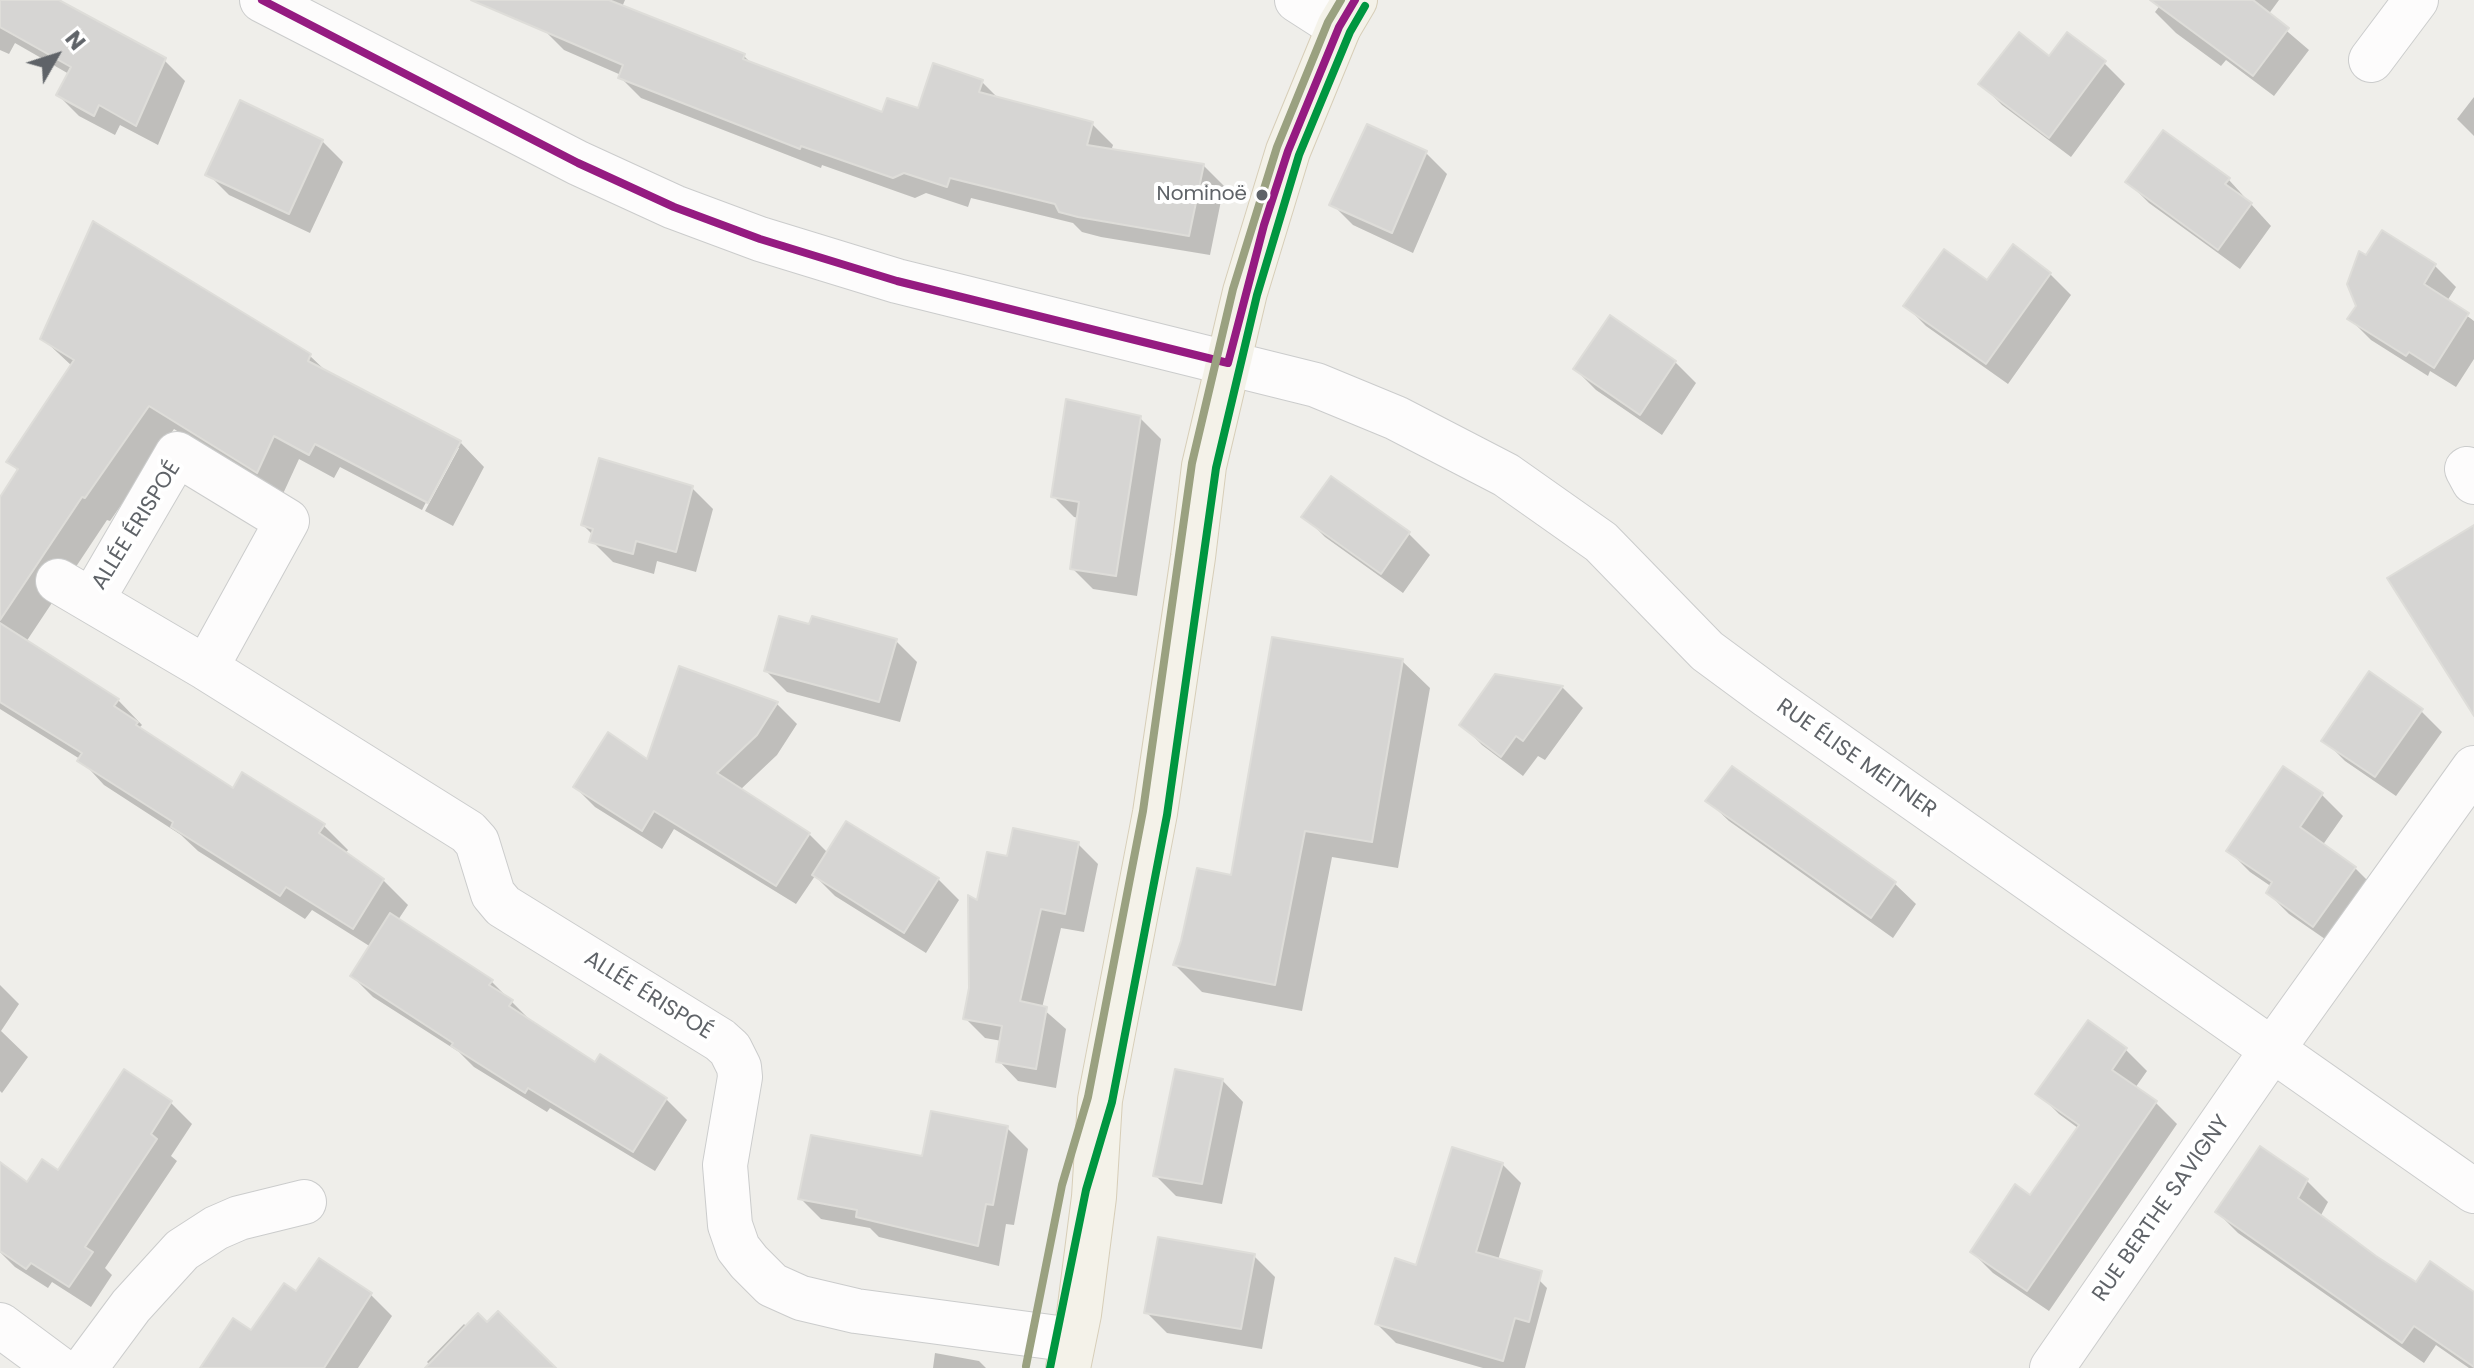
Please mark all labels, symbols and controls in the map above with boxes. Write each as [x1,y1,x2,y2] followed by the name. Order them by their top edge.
[16,16,96,96] north arrow
[58,24,92,57] text: N
[1157,183,1247,207] place label: Nominoë
[1254,187,1270,203] marker: Nominoë
[87,457,187,595] street label: ALLÉE ÉRISPOÉ
[1771,694,1941,824] street label: RUE ÉLISE MEITNER
[579,946,717,1046] street label: ALLÉE ÉRISPOÉ
[2088,1111,2236,1307] street label: RUE BERTHE SAVIGNY

